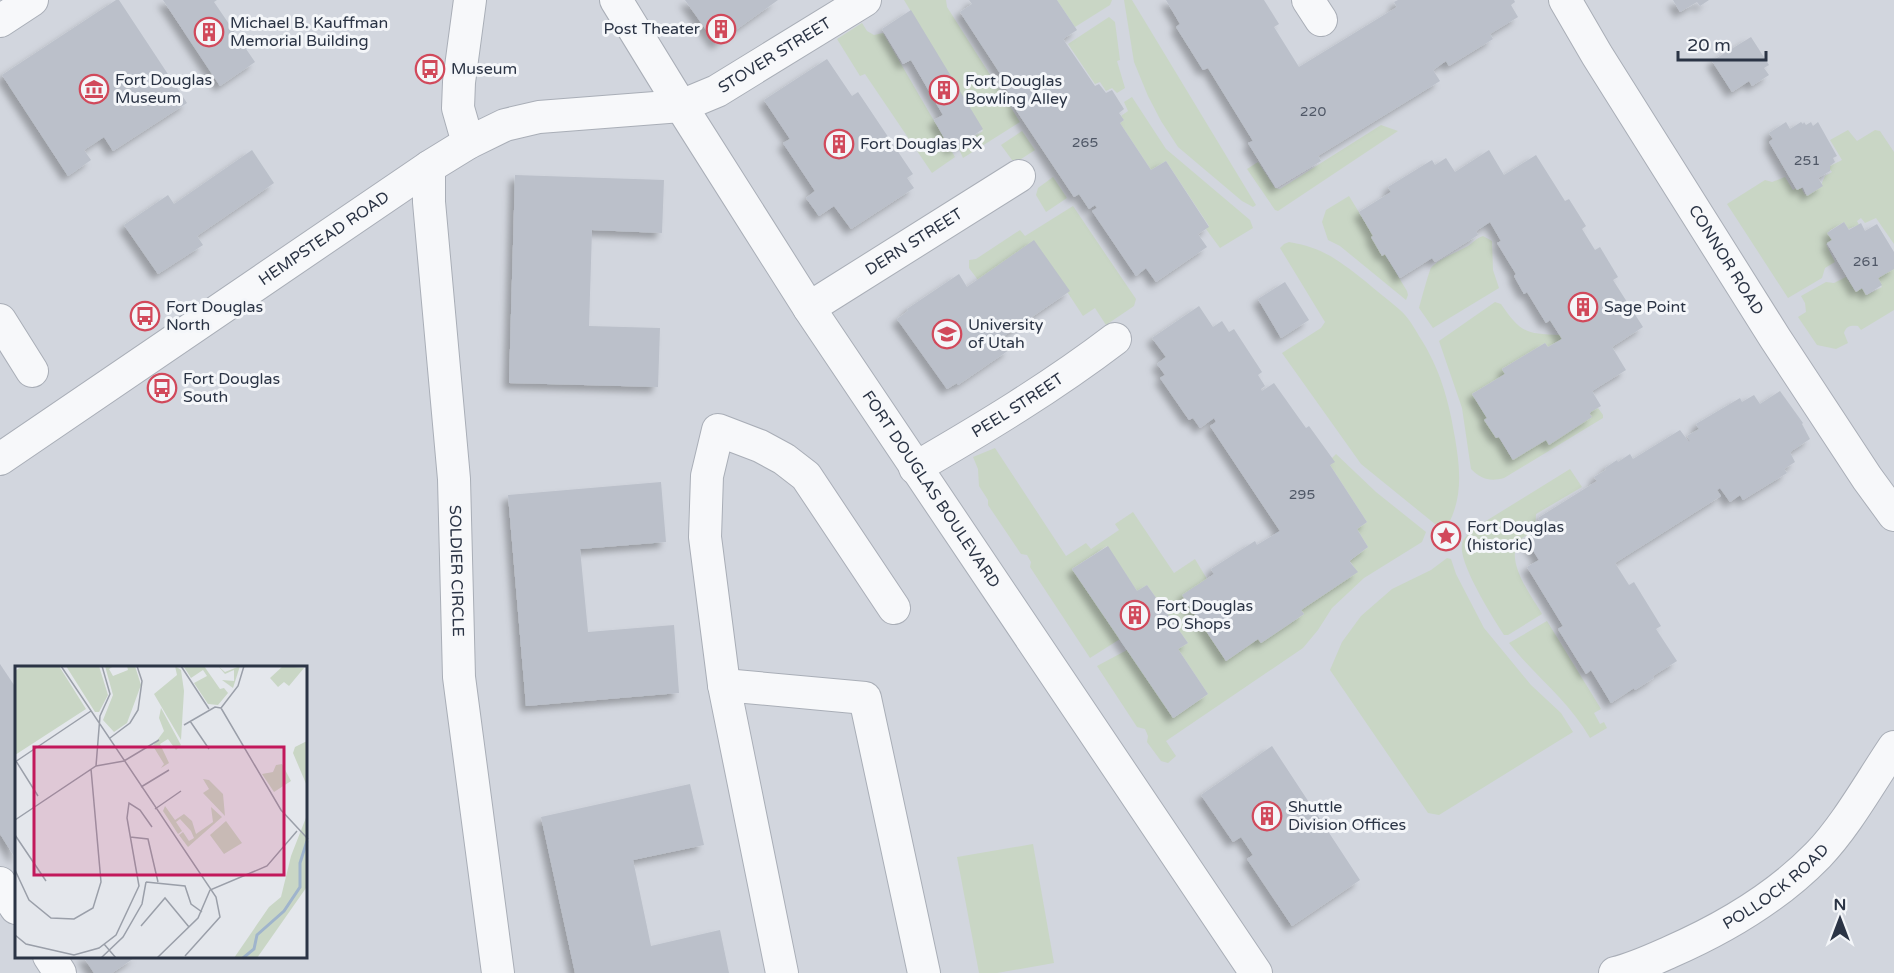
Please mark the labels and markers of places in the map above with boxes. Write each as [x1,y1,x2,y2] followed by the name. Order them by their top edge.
[230,13,388,51] place label: Michael B. Kauffman Memorial Building
[705,13,737,45] building icon: Post Theater
[193,16,225,48] building icon: Michael B. Kauffman Memorial Building
[603,19,701,39] place label: Post Theater
[414,53,446,85] bus stop icon: Museum
[451,59,517,79] place label: Museum
[115,70,212,108] place label: Fort Douglas Museum
[965,71,1068,109] place label: Fort Douglas Bowling Alley
[78,73,110,105] museum icon: Fort Douglas Museum
[928,74,960,106] building icon: Fort Douglas Bowling Alley
[823,128,855,160] building icon: Fort Douglas PX
[860,134,983,154] place label: Fort Douglas PX
[1567,291,1599,323] building icon: Sage Point
[166,297,263,335] place label: Fort Douglas North
[1604,297,1686,317] place label: Sage Point
[129,300,161,332] bus stop icon: Fort Douglas North
[968,315,1044,353] place label: University of Utah
[931,318,963,350] school or university icon: University of Utah
[183,369,280,407] place label: Fort Douglas South
[146,372,178,404] bus stop icon: Fort Douglas South
[1467,517,1564,555] place label: Fort Douglas (historic)
[1430,520,1462,552] place icon: Fort Douglas (historic)
[1156,596,1253,634] place label: Fort Douglas PO Shops
[1119,599,1151,631] building icon: Fort Douglas PO Shops
[1288,797,1406,835] place label: Shuttle Division Offices
[1251,800,1283,832] building icon: Shuttle Division Offices

